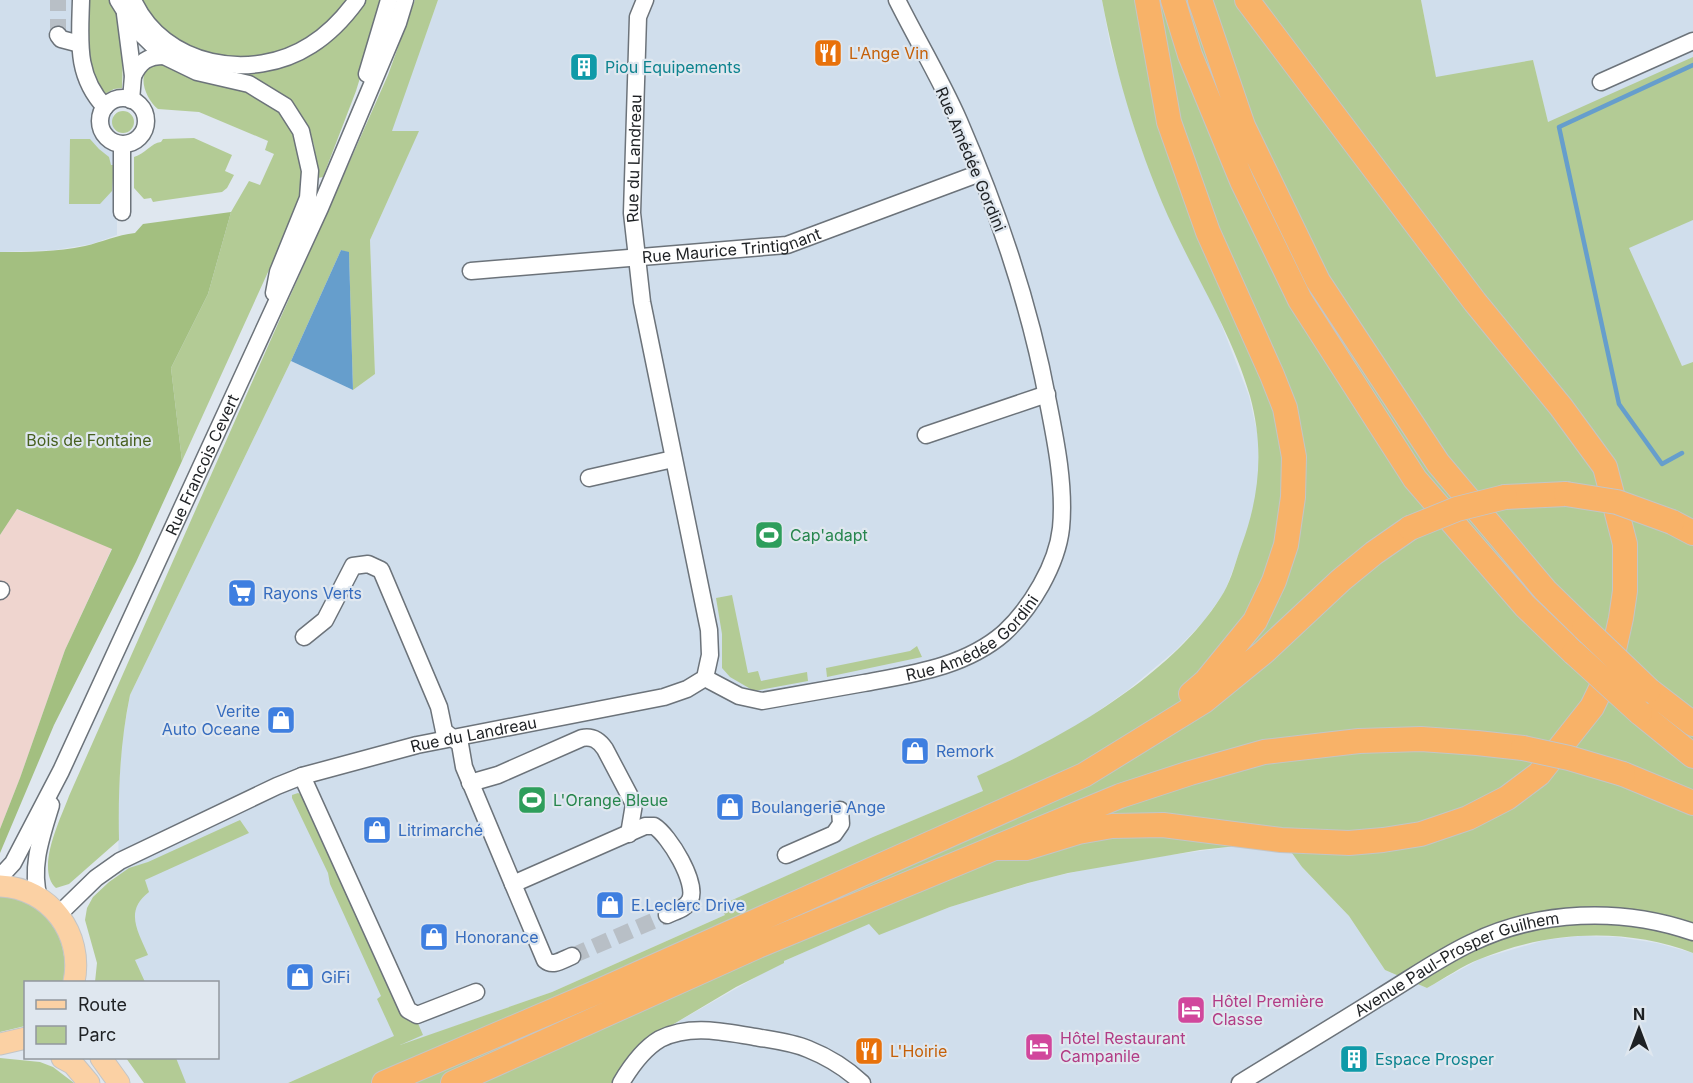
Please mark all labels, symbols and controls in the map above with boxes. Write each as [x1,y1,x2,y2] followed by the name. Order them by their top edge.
[812,37,844,69] restaurant icon: L'Ange Vin
[849,43,929,63] place label: L'Ange Vin
[568,51,600,83] building icon: Piou Equipements
[605,57,741,77] place label: Piou Equipements
[931,84,1011,234] street label: Rue Amédée Gordini
[622,94,646,224] street label: Rue du Landreau
[641,223,824,267] street label: Rue Maurice Trintignant
[161,391,243,538] street label: Rue Francois Cevert
[26,430,152,450] park label: Bois de Fontaine
[753,519,785,551] sports icon: Cap'adapt
[790,525,868,545] place label: Cap'adapt
[226,577,258,609] supermarket icon: Rayons Verts
[263,583,362,603] place label: Rayons Verts
[904,591,1043,685] street label: Rue Amédée Gordini
[162,701,260,739] place label: Verite Auto Oceane
[265,704,297,736] shop icon: Verite Auto Oceane
[408,712,538,756] street label: Rue du Landreau
[899,735,931,767] shop icon: Remork
[936,741,994,761] place label: Remork
[516,784,548,816] sports icon: L'Orange Bleue
[553,790,668,810] place label: L'Orange Bleue
[714,791,746,823] shop icon: Boulangerie Ange
[751,797,886,817] place label: Boulangerie Ange
[361,814,393,846] shop icon: Litrimarché
[398,820,483,840] place label: Litrimarché
[594,889,626,921] shop icon: E.Leclerc Drive
[631,895,745,915] place label: E.Leclerc Drive
[1351,908,1560,1021] street label: Avenue Paul-Prosper Guilhem
[418,921,450,953] shop icon: Honorance
[455,927,538,947] place label: Honorance
[284,961,316,993] shop icon: GiFi
[321,967,350,987] place label: GiFi
[24,981,219,1059] legend
[1212,991,1324,1029] place label: Hôtel Première Classe
[78,994,127,1015] text: Route
[1175,994,1207,1026] hotel icon: Hôtel Première Classe
[1609,999,1669,1059] north arrow
[1633,1004,1645,1024] text: N
[78,1024,116,1045] text: Parc
[1060,1028,1186,1066] place label: Hôtel Restaurant Campanile
[1023,1031,1055,1063] hotel icon: Hôtel Restaurant Campanile
[853,1035,885,1067] restaurant icon: L'Hoirie
[890,1041,947,1061] place label: L'Hoirie
[1338,1043,1370,1075] building icon: Espace Prosper
[1375,1049,1494,1069] place label: Espace Prosper

